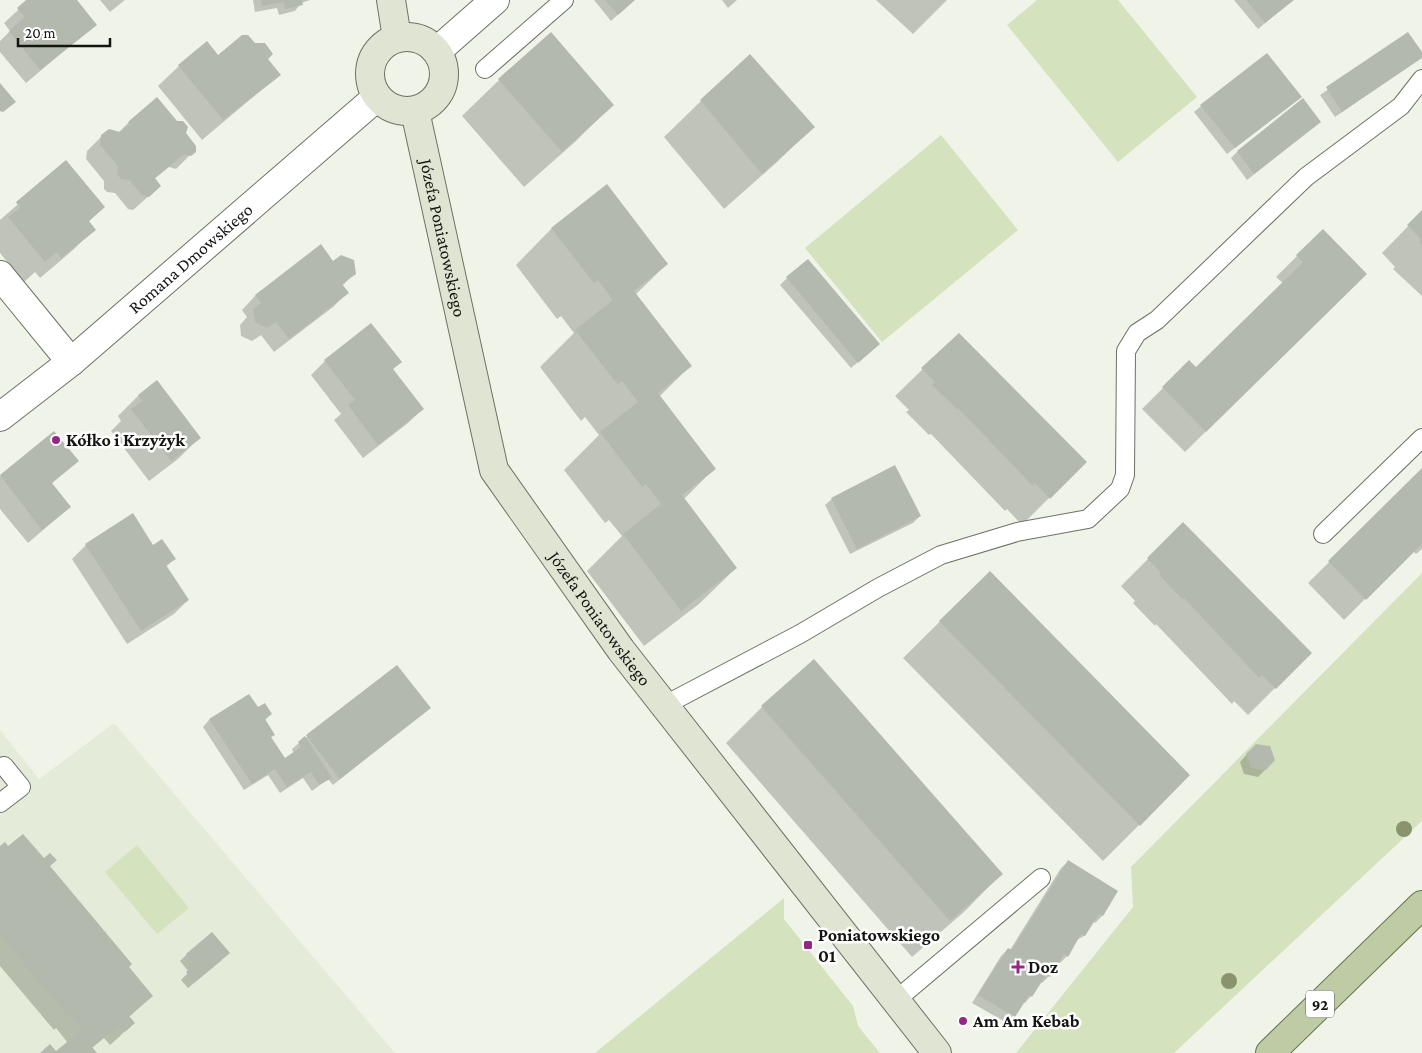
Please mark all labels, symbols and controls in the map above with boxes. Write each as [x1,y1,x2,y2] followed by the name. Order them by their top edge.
[18,15,110,47] scale bar
[25,25,56,41] text: 20 m
[415,155,470,319] street label: Józefa Poniatowskiego
[125,199,257,317] street label: Romana Dmowskiego
[66,430,185,450] place label: Kółko i Krzyżyk
[50,434,62,446] marker: Kółko i Krzyżyk
[543,546,655,690] street label: Józefa Poniatowskiego
[818,925,940,966] place label: Poniatowskiego 01
[802,939,814,951] marker: Poniatowskiego 01
[1028,957,1058,977] place label: Doz
[1012,961,1024,973] marker: Doz
[1306,991,1334,1018] road number: 92
[972,1011,1080,1031] place label: Am Am Kebab
[957,1015,969,1027] marker: Am Am Kebab

